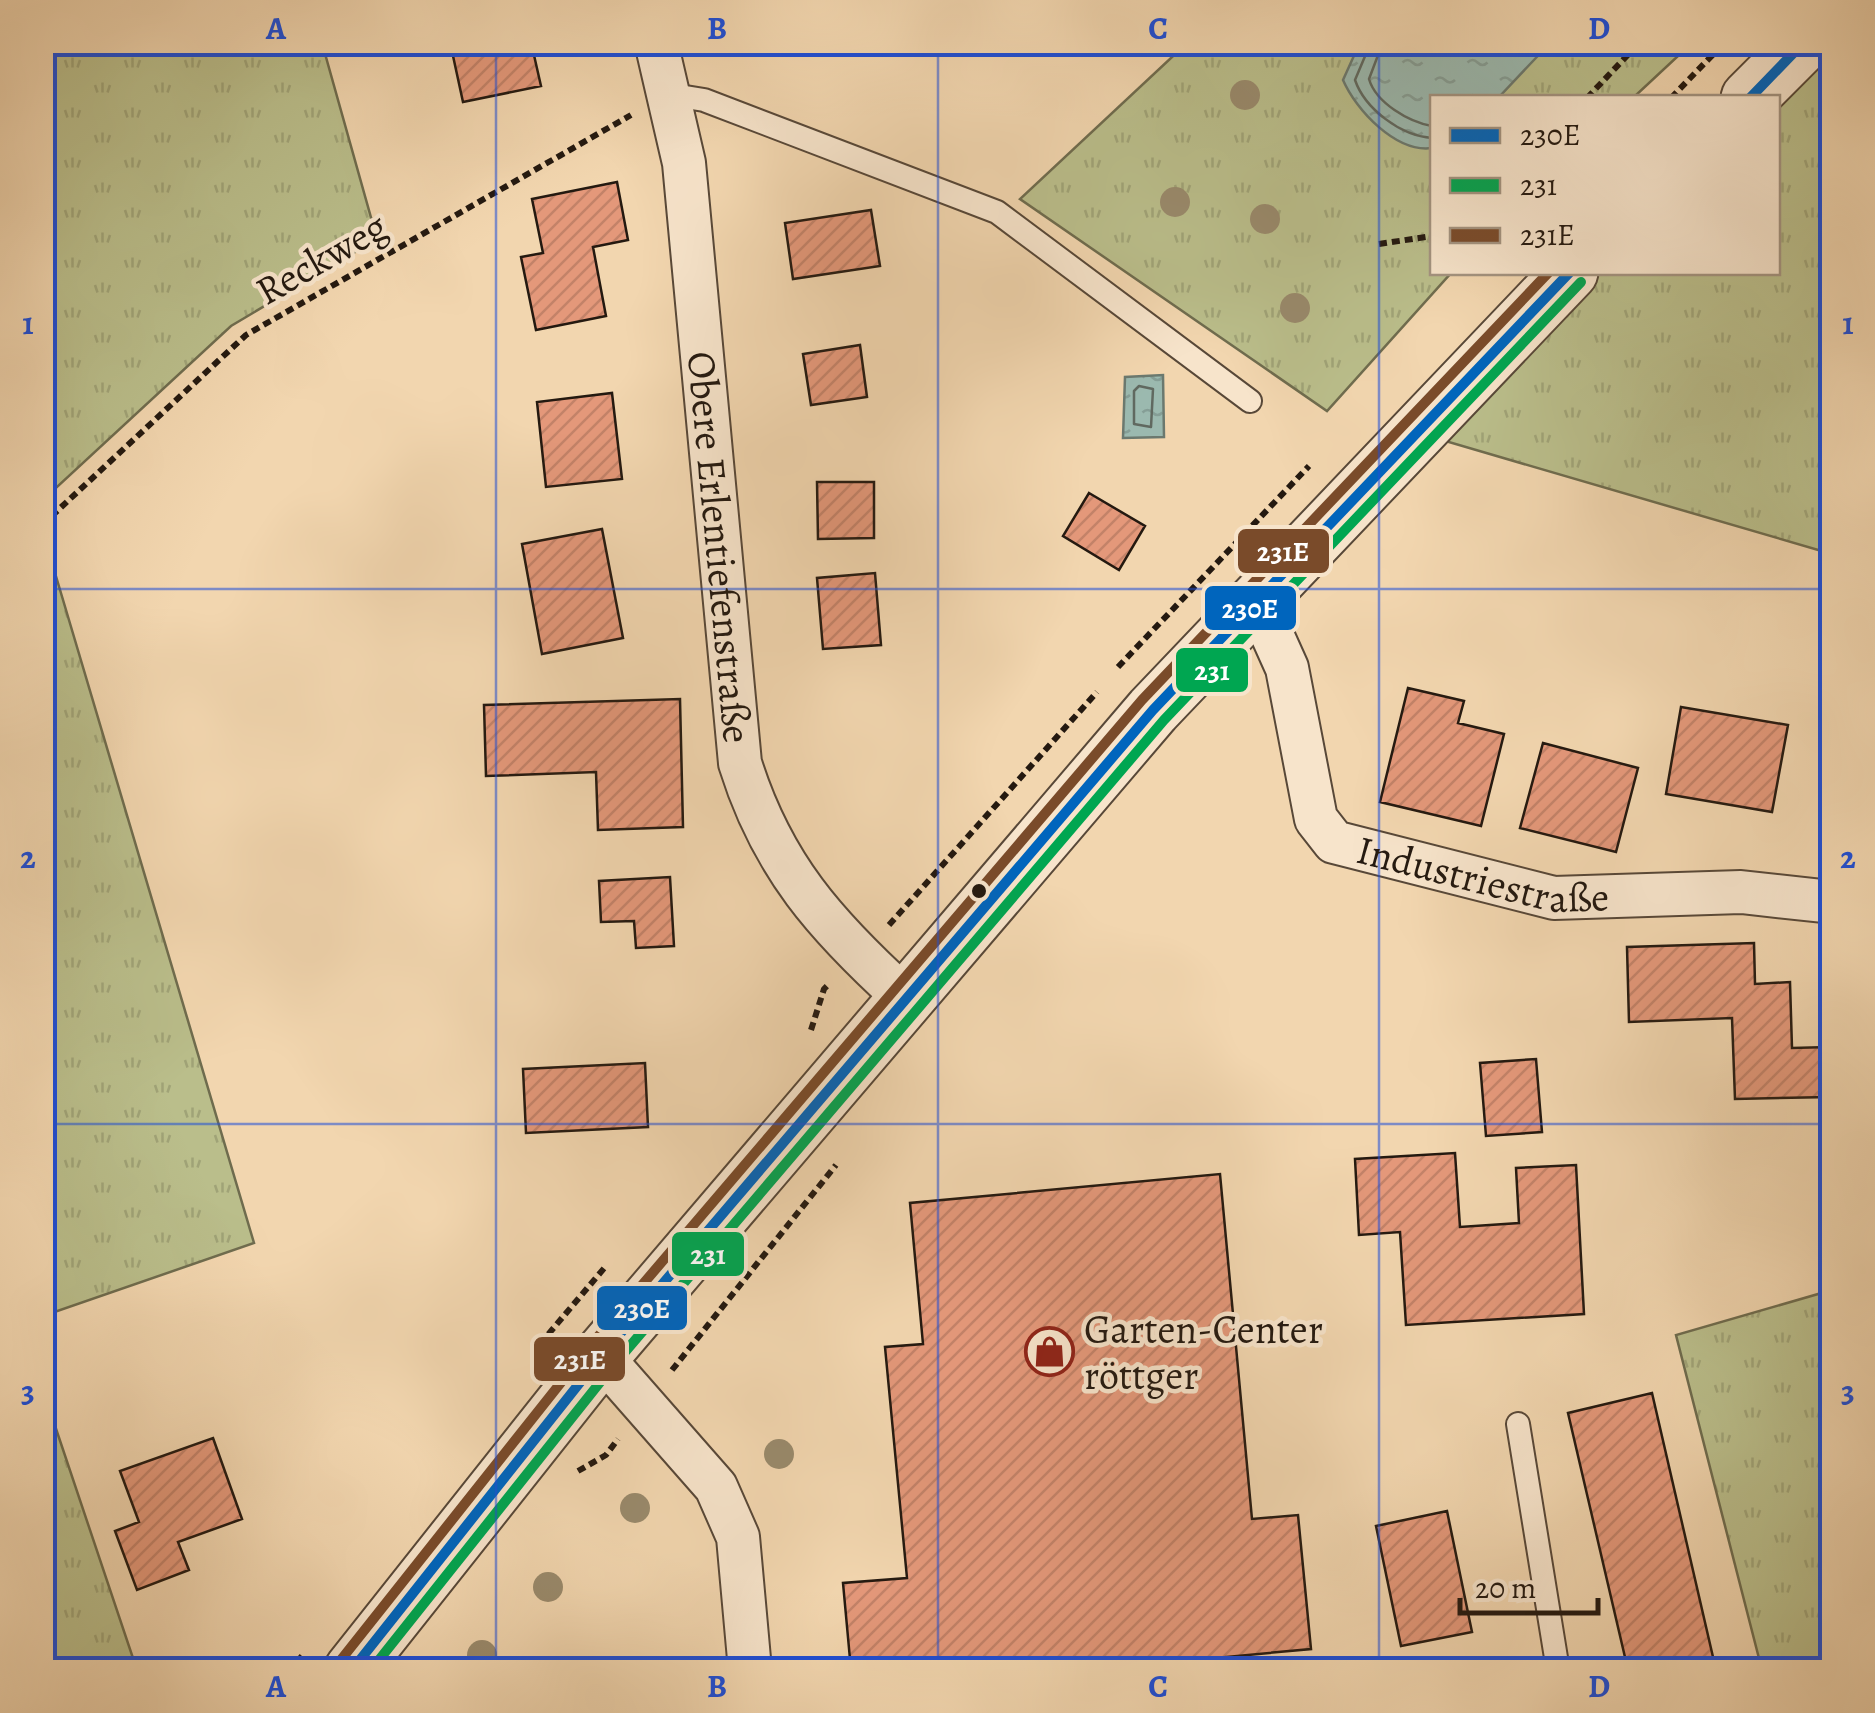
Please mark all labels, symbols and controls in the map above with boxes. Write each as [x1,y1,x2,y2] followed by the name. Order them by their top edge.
[265,6,287,50] text: A
[707,6,727,50] text: B
[1148,6,1168,50] text: C
[1588,6,1610,50] text: D
[1430,95,1780,275] legend
[1520,115,1580,155] text: 230E
[1520,165,1557,205] text: 231
[246,199,397,318] street label: Reckweg
[1520,215,1575,255] text: 231E
[22,301,34,345] text: 1
[1842,301,1854,345] text: 1
[674,349,765,746] street label: Obere Erlentiefenstraße
[1236,527,1331,575] line badge: 231E
[1257,533,1309,571] text: 231E
[1203,584,1298,632] line badge: 230E
[1222,590,1278,628] text: 230E
[1174,646,1250,694] line badge: 231
[1194,652,1230,690] text: 231
[1351,822,1610,926] street label: Industriestraße
[20,835,36,879] text: 2
[1840,835,1856,879] text: 2
[969,881,989,901] unlabelled marker
[670,1230,746,1278] line badge: 231
[690,1236,726,1274] text: 231
[595,1284,689,1332] line badge: 230E
[614,1290,670,1328] text: 230E
[1084,1302,1323,1403] place label: Garten-Center röttger
[1023,1326,1075,1378] shop icon: Garten-Center röttger
[532,1335,627,1383] line badge: 231E
[554,1341,606,1379] text: 231E
[21,1369,35,1413] text: 3
[1841,1369,1855,1413] text: 3
[1460,1553,1598,1615] scale bar
[1475,1568,1536,1608] text: 20 m
[265,1664,287,1708] text: A
[707,1664,727,1708] text: B
[1148,1664,1168,1708] text: C
[1588,1664,1610,1708] text: D

